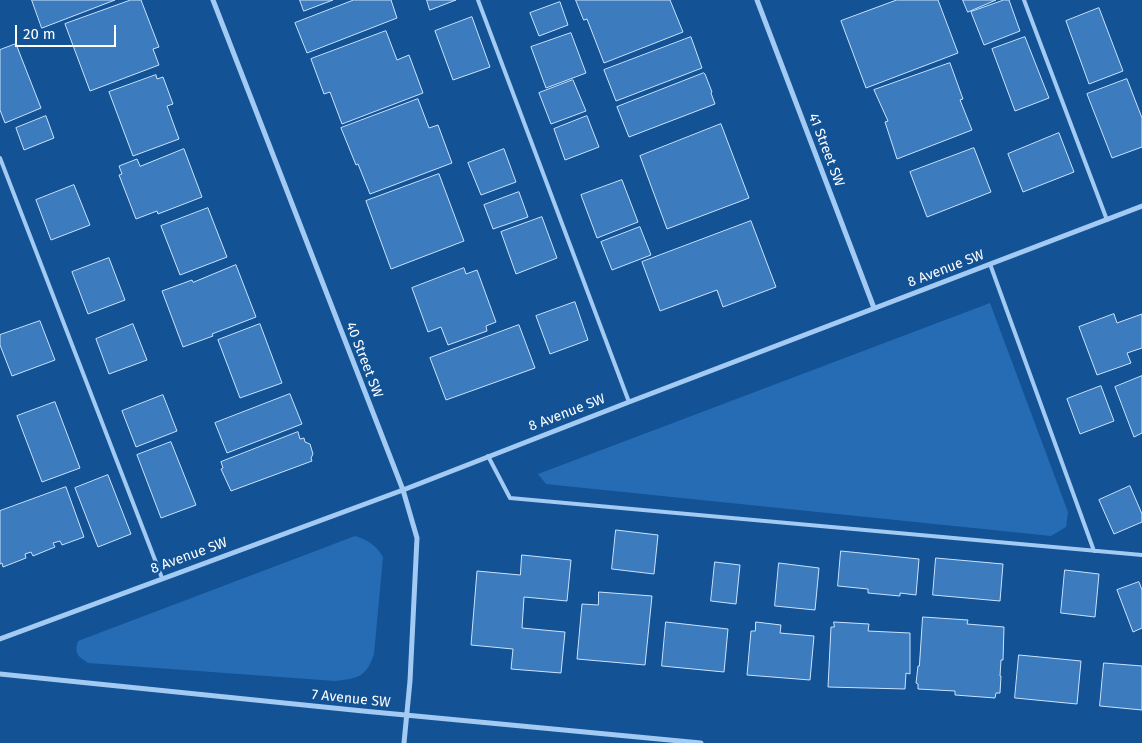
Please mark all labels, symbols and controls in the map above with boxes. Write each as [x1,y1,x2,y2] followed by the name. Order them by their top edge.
[18,15,119,47] scale bar
[23,25,56,43] text: 20 m
[804,111,848,189] street label: 41 Street SW
[905,247,987,291] street label: 8 Avenue SW
[342,320,386,400] street label: 40 Street SW
[526,391,608,435] street label: 8 Avenue SW
[148,534,230,578] street label: 8 Avenue SW
[311,687,391,711] street label: 7 Avenue SW

